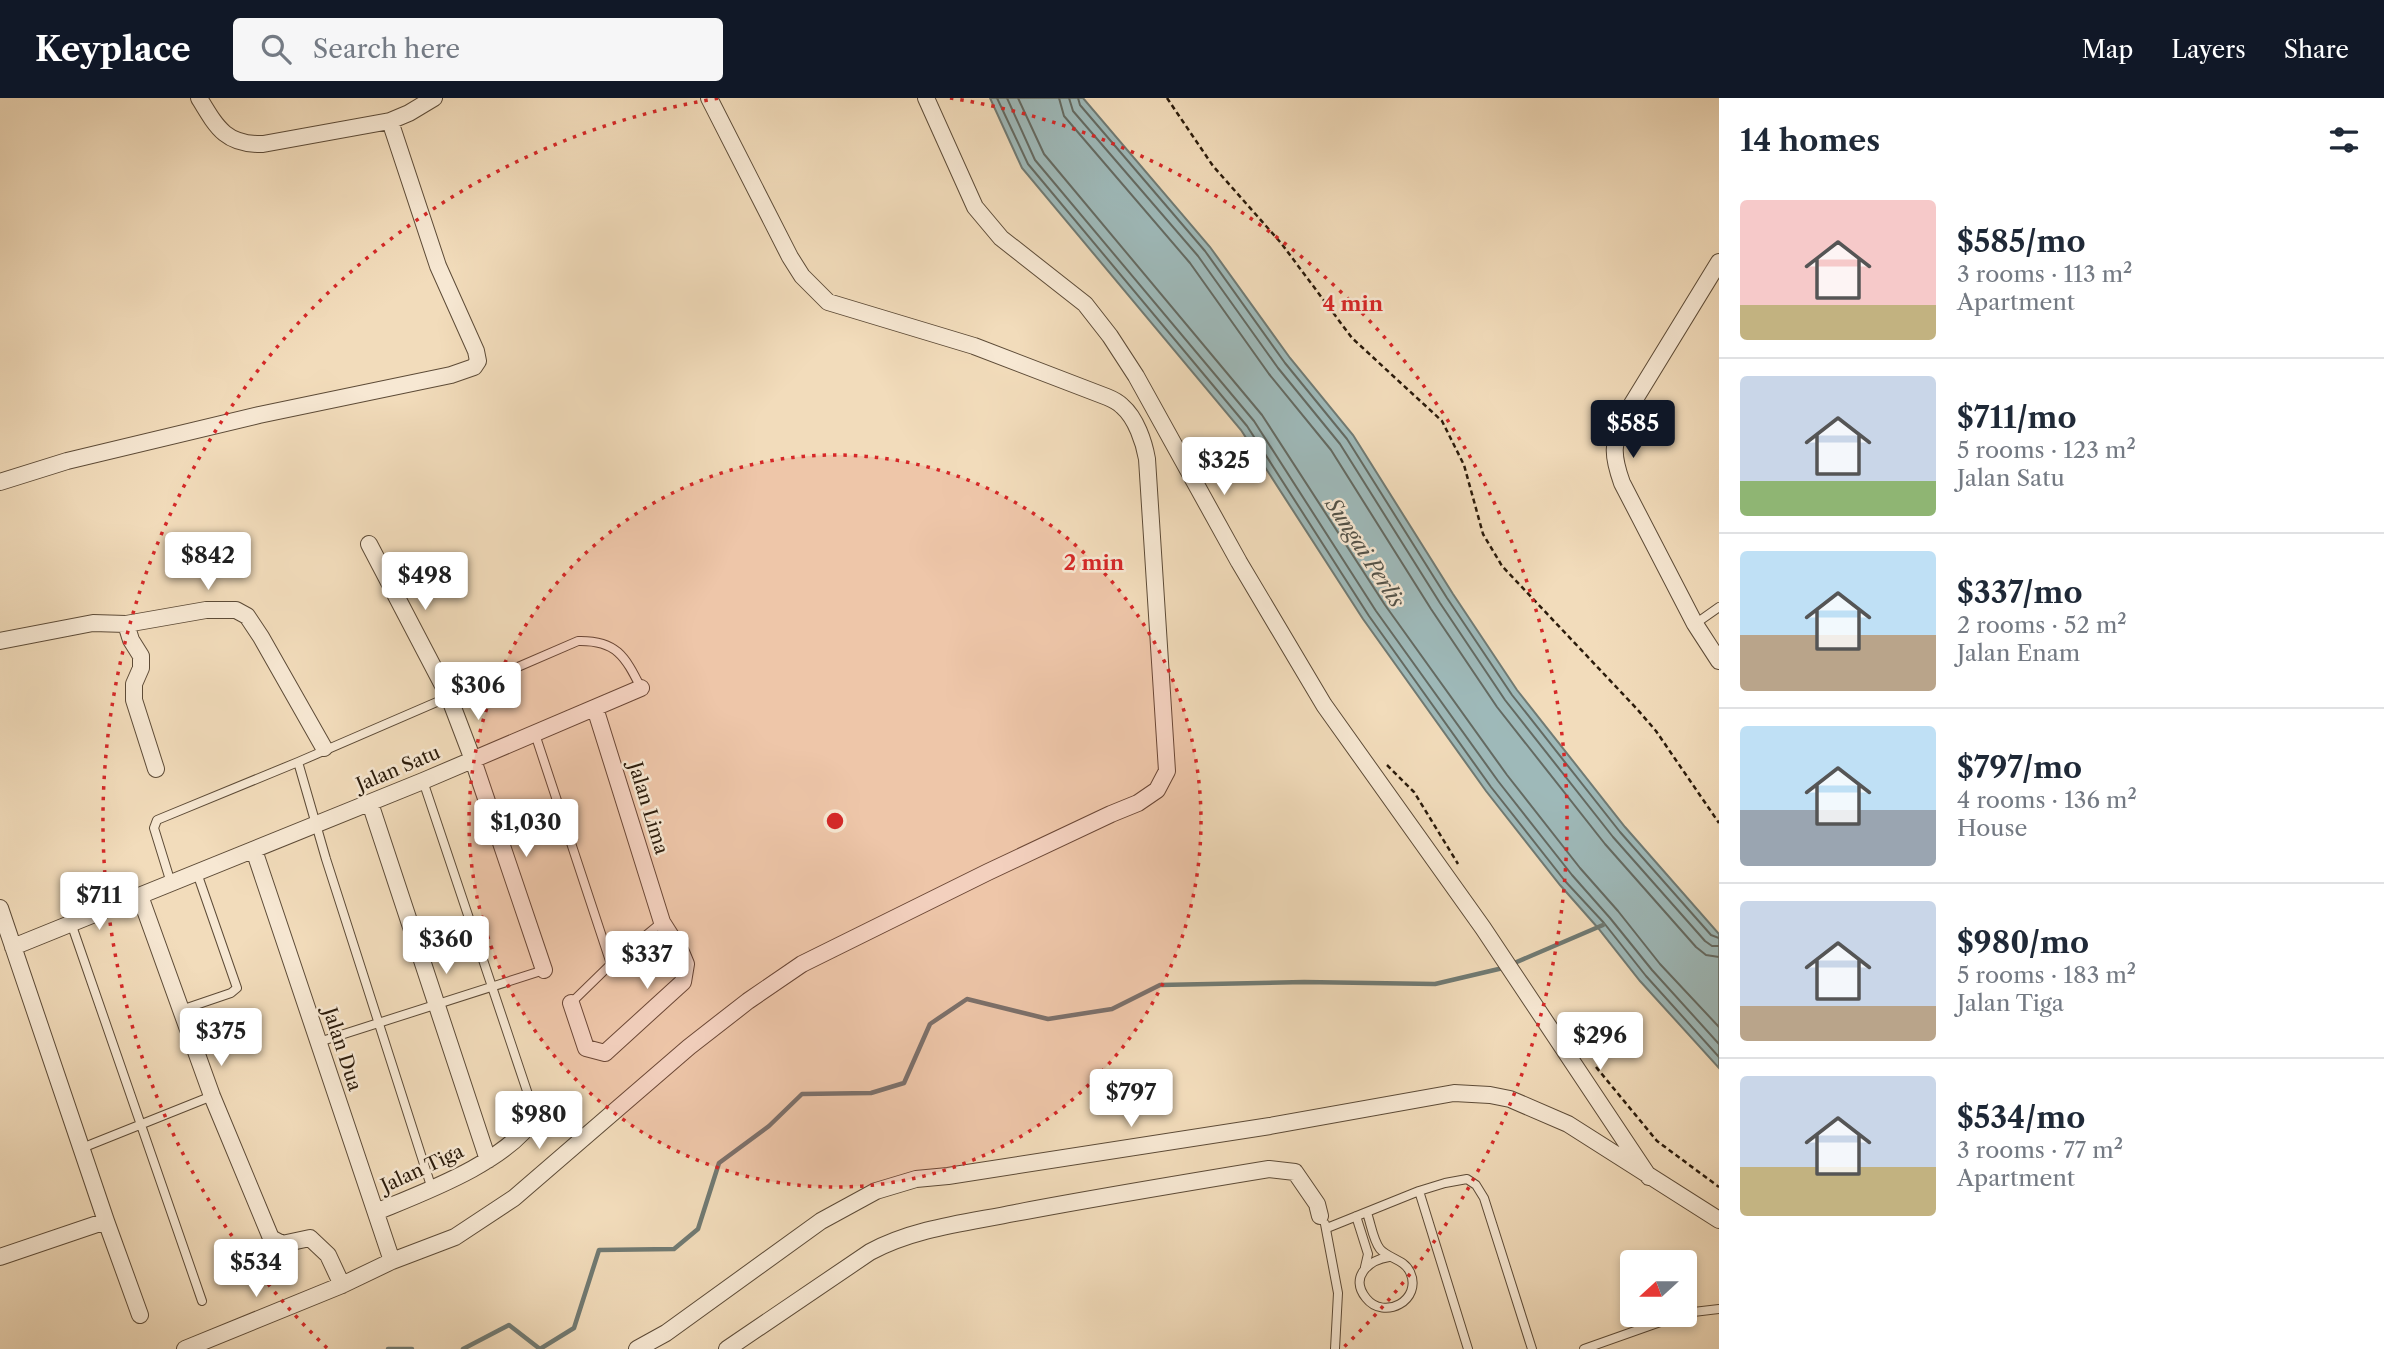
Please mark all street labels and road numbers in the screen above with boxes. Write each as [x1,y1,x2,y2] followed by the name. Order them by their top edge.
[350,740,444,798] street label: Jalan Satu
[623,756,673,857] street label: Jalan Lima
[317,1002,367,1094] street label: Jalan Dua
[375,1139,467,1199] street label: Jalan Tiga

